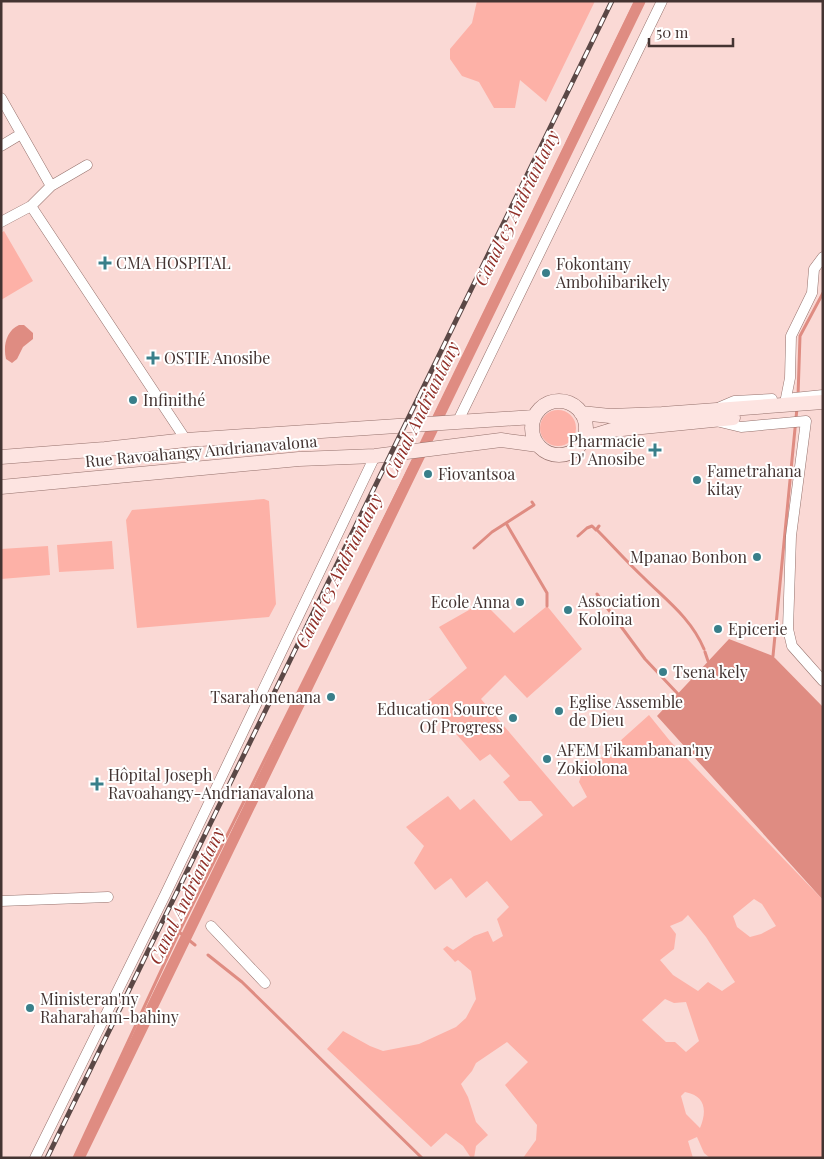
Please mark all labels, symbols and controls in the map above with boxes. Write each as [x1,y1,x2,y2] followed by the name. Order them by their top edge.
[649,15,733,47] scale bar
[656,22,689,42] text: 50 m
[468,125,564,289] water label: Canal c3 Andriantany
[116,252,231,273] place label: CMA HOSPITAL
[555,253,670,292] place label: Fokontany Ambohibarikely
[98,256,112,270] marker: CMA HOSPITAL
[540,267,552,279] marker: Fokontany Ambohibarikely
[378,337,465,482] water label: Canal Andriantany
[164,347,270,368] place label: OSTIE Anosibe
[146,351,160,365] marker: OSTIE Anosibe
[143,389,205,410] place label: Infinithé
[127,394,139,406] marker: Infinithé
[84,430,318,471] street label: Rue Ravoahangy Andrianavalona
[569,430,645,469] place label: Pharmacie D' Anosibe
[649,444,661,456] marker: Pharmacie D' Anosibe
[707,460,802,499] place label: Fametrahana kitay
[438,463,515,484] place label: Fiovantsoa
[422,468,434,480] marker: Fiovantsoa
[691,474,703,486] marker: Fametrahana kitay
[289,489,388,652] water label: Canal c3 Andriantany
[630,546,747,567] place label: Mpanao Bonbon
[751,551,763,563] marker: Mpanao Bonbon
[577,590,661,629] place label: Association Koloina
[431,591,510,612] place label: Ecole Anna
[514,596,526,608] marker: Ecole Anna
[562,604,574,616] marker: Association Koloina
[728,618,788,639] place label: Epicerie
[712,623,724,635] marker: Epicerie
[673,661,748,682] place label: Tsena kely
[657,666,669,678] marker: Tsena kely
[210,686,321,707] place label: Tsarahonenana
[325,691,337,703] marker: Tsarahonenana
[569,691,683,730] place label: Eglise Assemble de Dieu
[377,698,503,737] place label: Education Source Of Progress
[553,705,565,717] marker: Eglise Assemble de Dieu
[507,712,519,724] marker: Education Source Of Progress
[556,739,712,778] place label: AFEM Fikambanan'ny Zokiolona
[541,753,553,765] marker: AFEM Fikambanan'ny Zokiolona
[108,764,314,803] place label: Hôpital Joseph Ravoahangy-Andrianavalona
[90,777,104,791] marker: Hôpital Joseph Ravoahangy-Andrianavalona
[143,823,230,968] water label: Canal Andriantany
[40,988,179,1027] place label: Ministeran'ny Raharaham-bahiny
[24,1002,36,1014] marker: Ministeran'ny Raharaham-bahiny

